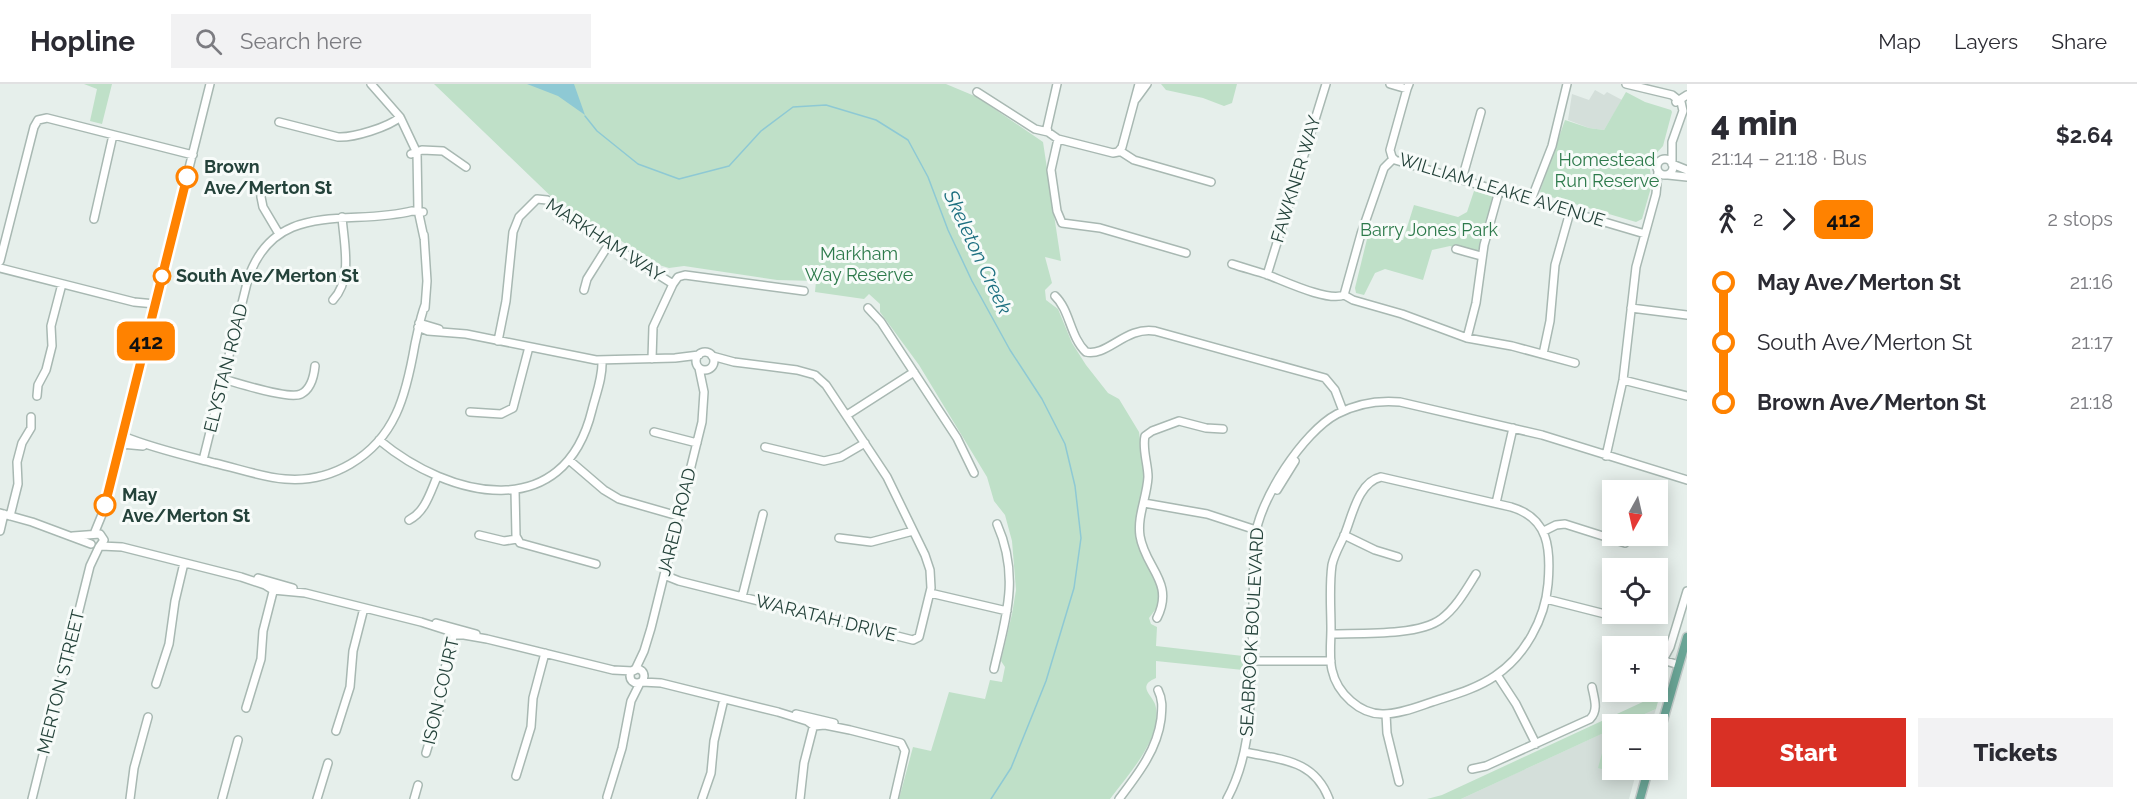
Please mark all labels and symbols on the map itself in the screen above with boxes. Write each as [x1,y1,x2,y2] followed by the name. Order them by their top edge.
[1266,113,1325,245] street label: FAWKNER WAY
[1397,148,1608,231] street label: WILLIAM LEAKE AVENUE
[1555,149,1660,191] park label: Homestead Run Reserve
[204,156,332,198] place label: Brown Ave/Merton St
[176,166,198,188] marker: Brown Ave/Merton St
[938,185,1017,318] water label: Skeleton Creek
[542,194,669,286] street label: MARKHAM WAY
[1360,219,1499,240] park label: Barry Jones Park
[805,243,914,285] park label: Markham Way Reserve
[176,265,359,286] place label: South Ave/Merton St
[153,267,171,285] marker: South Ave/Merton St
[199,301,252,434] street label: ELYSTAN ROAD
[112,322,180,360] line badge: 412
[653,466,700,578] street label: JARED ROAD
[1602,480,1668,546] north arrow
[122,484,250,526] place label: May Ave/Merton St
[94,494,116,516] marker: May Ave/Merton St
[1236,527,1267,737] street label: SEABROOK BOULEVARD
[753,590,899,645] street label: WARATAH DRIVE
[32,608,89,756] street label: MERTON STREET
[418,635,463,747] street label: ISON COURT

